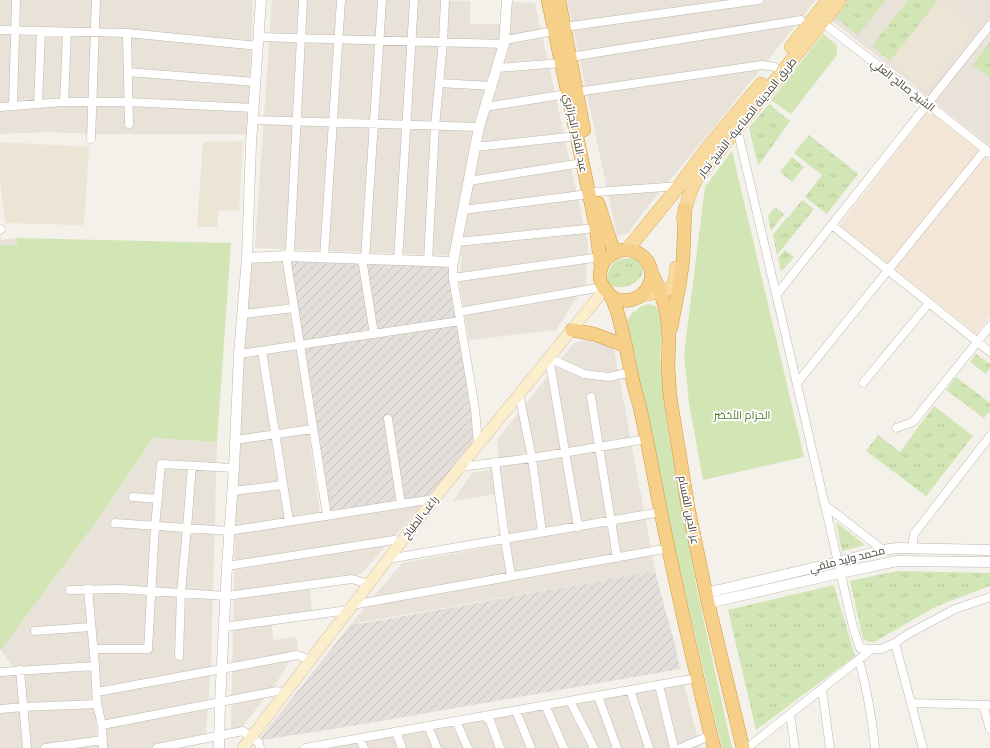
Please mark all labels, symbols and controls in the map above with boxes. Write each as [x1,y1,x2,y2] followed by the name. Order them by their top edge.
[695,55,800,181] street label: طريق المدينة الصناعية- الشيخ نجار
[867,56,937,116] street label: الشيخ صالح العلي
[559,93,590,174] street label: عبد القادر الجزائري
[713,409,770,423] park label: الحزام الأخضر
[674,475,702,546] street label: عز الدين القسام
[400,493,442,542] street label: راغب الطباخ
[808,544,887,577] street label: محمد وليد ملقي

